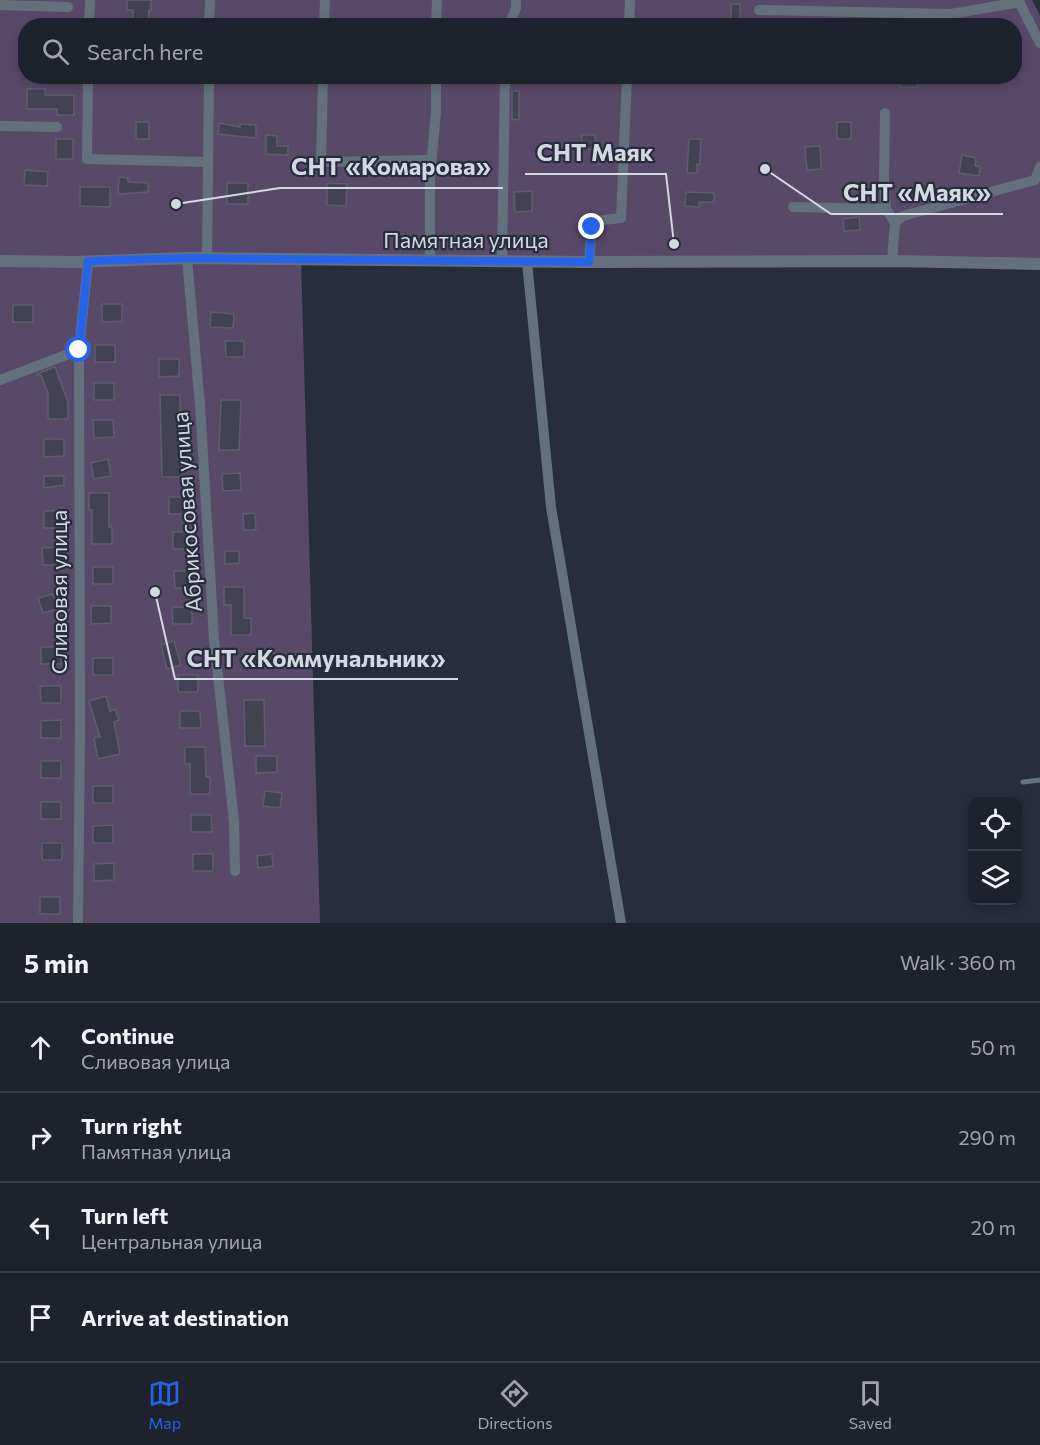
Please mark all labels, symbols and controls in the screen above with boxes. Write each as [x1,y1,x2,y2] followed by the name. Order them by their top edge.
[18,18,1022,84] search box
[39,35,72,68] icon: search
[87,38,203,65] text: Search here
[525,132,666,174] callout: СНТ Маяк
[537,137,654,166] text: СНТ Маяк
[280,146,503,188] callout: СНТ «Комарова»
[291,151,491,180] text: СНТ «Комарова»
[831,172,1003,214] callout: СНТ «Маяк»
[843,177,991,206] text: СНТ «Маяк»
[578,213,604,239] route end
[383,226,549,253] street label: Памятная улица
[65,336,91,362] route start
[166,411,207,613] street label: Абрикосовая улица
[45,510,72,674] street label: Сливовая улица
[175,637,458,679] callout: СНТ «Коммунальник»
[187,643,446,672] text: СНТ «Коммунальник»
[968,797,1022,905] map controls
[968,797,1022,851] button: locate
[968,851,1022,905] button: layers
[24,947,89,978] text: 5 min
[900,950,1016,974] text: Walk · 360 m
[81,1022,174,1049] text: Continue
[24,1031,57,1064] icon: ahead
[970,1035,1016,1059] text: 50 m
[81,1049,230,1073] text: Сливовая улица
[81,1112,182,1139] text: Turn right
[24,1121,57,1154] icon: right
[958,1125,1016,1149] text: 290 m
[81,1139,231,1163] text: Памятная улица
[81,1202,168,1229] text: Turn left
[24,1211,57,1244] icon: left
[971,1215,1016,1239] text: 20 m
[81,1229,262,1253] text: Центральная улица
[24,1301,57,1334] icon: arrive
[81,1304,289,1331] text: Arrive at destination
[148,1377,181,1432] tab: Map
[477,1377,552,1432] tab: Directions
[849,1377,892,1432] tab: Saved

